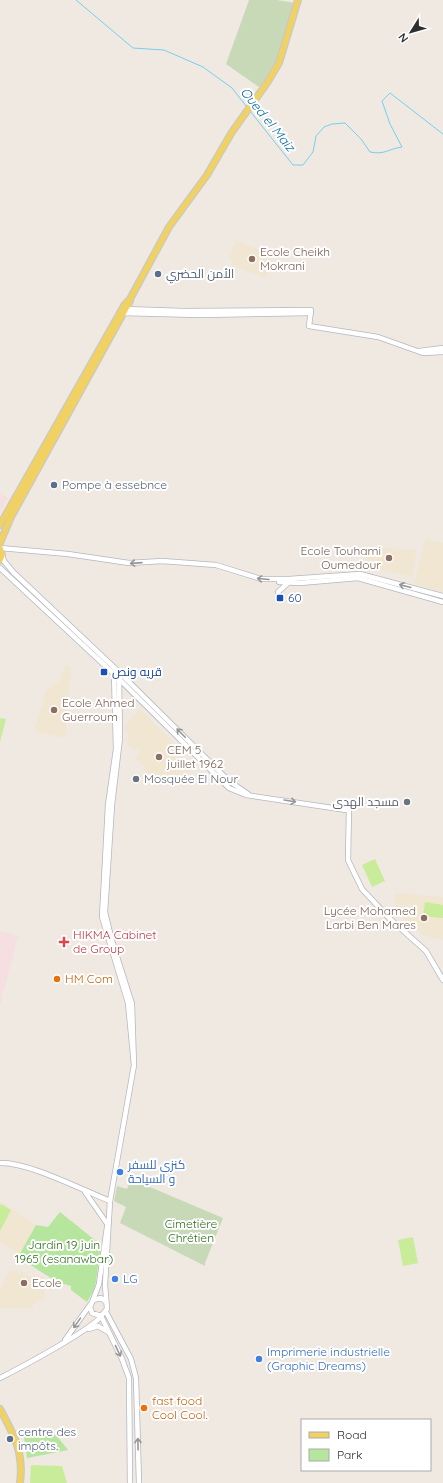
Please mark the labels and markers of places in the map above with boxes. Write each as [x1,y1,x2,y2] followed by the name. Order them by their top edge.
[260,244,330,273] place label: Ecole Cheikh Mokrani
[247,254,257,264] marker: Ecole Cheikh Mokrani
[166,266,234,284] place label: الأمن الحضري
[153,269,163,279] marker: الأمن الحضري
[62,477,167,492] place label: Pompe à essebnce
[49,480,59,490] marker: Pompe à essebnce
[301,543,381,572] place label: Ecole Touhami Oumedour
[384,553,394,563] marker: Ecole Touhami Oumedour
[288,590,302,605] place label: 60
[275,593,285,603] marker: 60
[112,664,162,679] place label: قريه ونص
[99,667,109,677] marker: قريه ونص
[62,695,135,724] place label: Ecole Ahmed Guerroum
[49,705,59,715] marker: Ecole Ahmed Guerroum
[166,742,224,771] place label: CEM 5 juillet 1962
[154,752,164,762] marker: CEM 5 juillet 1962
[144,771,238,786] place label: Mosquée El Nour
[131,774,141,784] marker: Mosquée El Nour
[332,794,399,809] place label: مسجد الهدى
[402,797,412,807] marker: مسجد الهدى
[324,903,416,932] place label: Lycée Mohamed Larbi Ben Mares
[419,913,429,923] marker: Lycée Mohamed Larbi Ben Mares
[73,927,156,956] place label: HIKMA Cabinet de Group
[58,936,70,948] marker: HIKMA Cabinet de Group
[65,971,113,986] place label: HM Com
[52,974,62,984] marker: HM Com
[127,1157,185,1186] place label: كنزي للسفر و السياحة
[115,1167,125,1177] marker: كنزي للسفر و السياحة
[123,1271,138,1286] place label: LG
[110,1274,120,1284] marker: LG
[32,1275,62,1290] place label: Ecole
[19,1278,29,1288] marker: Ecole
[267,1344,390,1373] place label: Imprimerie industrielle (Graphic Dreams)
[254,1354,264,1364] marker: Imprimerie industrielle (Graphic Dreams)
[152,1393,208,1422] place label: fast food Cool Cool.
[139,1403,149,1413] marker: fast food Cool Cool.
[18,1424,76,1453] place label: centre des impôts.
[5,1434,15,1444] marker: centre des impôts.

